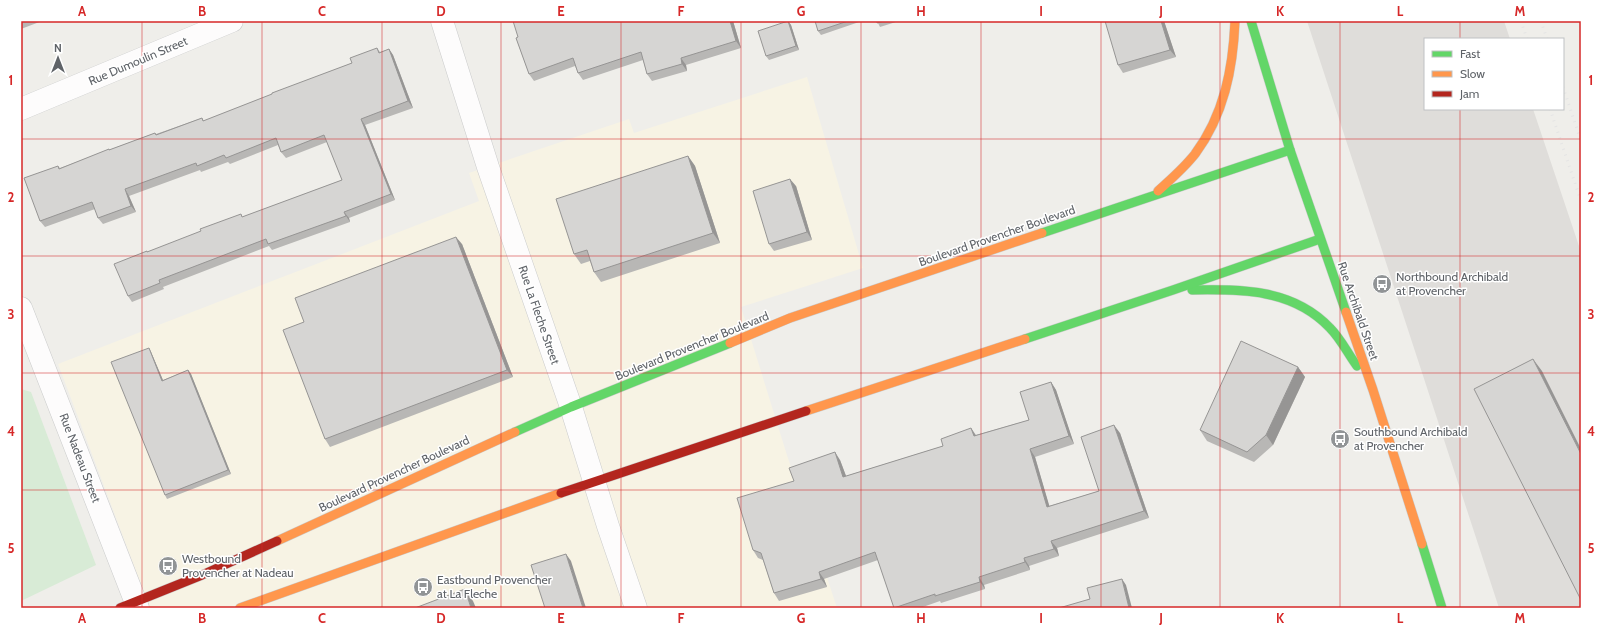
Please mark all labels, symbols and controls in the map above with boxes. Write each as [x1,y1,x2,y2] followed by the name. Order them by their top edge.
[78,3,87,19] text: A
[198,3,206,19] text: B
[318,3,326,19] text: C
[436,3,446,19] text: D
[557,3,565,19] text: E
[678,3,685,19] text: F
[797,3,806,19] text: G
[916,3,926,19] text: H
[1039,3,1043,19] text: I
[1158,3,1163,19] text: J
[1276,3,1285,19] text: K
[1397,3,1404,19] text: L
[1515,3,1526,19] text: M
[86,33,190,88] street label: Rue Dumoulin Street
[38,38,78,78] north arrow
[1424,38,1564,110] legend
[54,41,62,55] text: N
[1460,46,1480,61] text: Fast
[1460,66,1485,81] text: Slow
[9,72,13,88] text: 1
[1589,72,1593,88] text: 1
[1459,86,1479,101] text: Jam
[8,189,15,205] text: 2
[1588,189,1595,205] text: 2
[917,202,1077,269] street label: Boulevard Provencher Boulevard
[1335,260,1382,362] street label: Rue Archibald Street
[516,263,563,366] street label: Rue La Fleche Street
[1396,269,1508,298] place label: Northbound Archibald at Provencher
[1371,273,1393,295] bus stop icon: Northbound Archibald at Provencher
[7,306,15,322] text: 3
[1587,306,1595,322] text: 3
[613,308,771,383] street label: Boulevard Provencher Boulevard
[56,411,104,505] street label: Rue Nadeau Street
[7,423,15,439] text: 4
[1587,423,1595,439] text: 4
[1354,424,1467,453] place label: Southbound Archibald at Provencher
[1329,428,1351,450] bus stop icon: Southbound Archibald at Provencher
[316,432,471,515] street label: Boulevard Provencher Boulevard
[8,540,15,556] text: 5
[1588,540,1595,556] text: 5
[182,551,293,580] place label: Westbound Provencher at Nadeau
[157,555,179,577] bus stop icon: Westbound Provencher at Nadeau
[437,572,552,601] place label: Eastbound Provencher at La Fleche
[412,576,434,598] bus stop icon: Eastbound Provencher at La Fleche
[78,610,87,626] text: A
[198,610,206,626] text: B
[318,610,326,626] text: C
[436,610,446,626] text: D
[557,610,565,626] text: E
[678,610,685,626] text: F
[797,610,806,626] text: G
[916,610,926,626] text: H
[1039,610,1043,626] text: I
[1158,610,1163,626] text: J
[1276,610,1285,626] text: K
[1397,610,1404,626] text: L
[1515,610,1526,626] text: M

